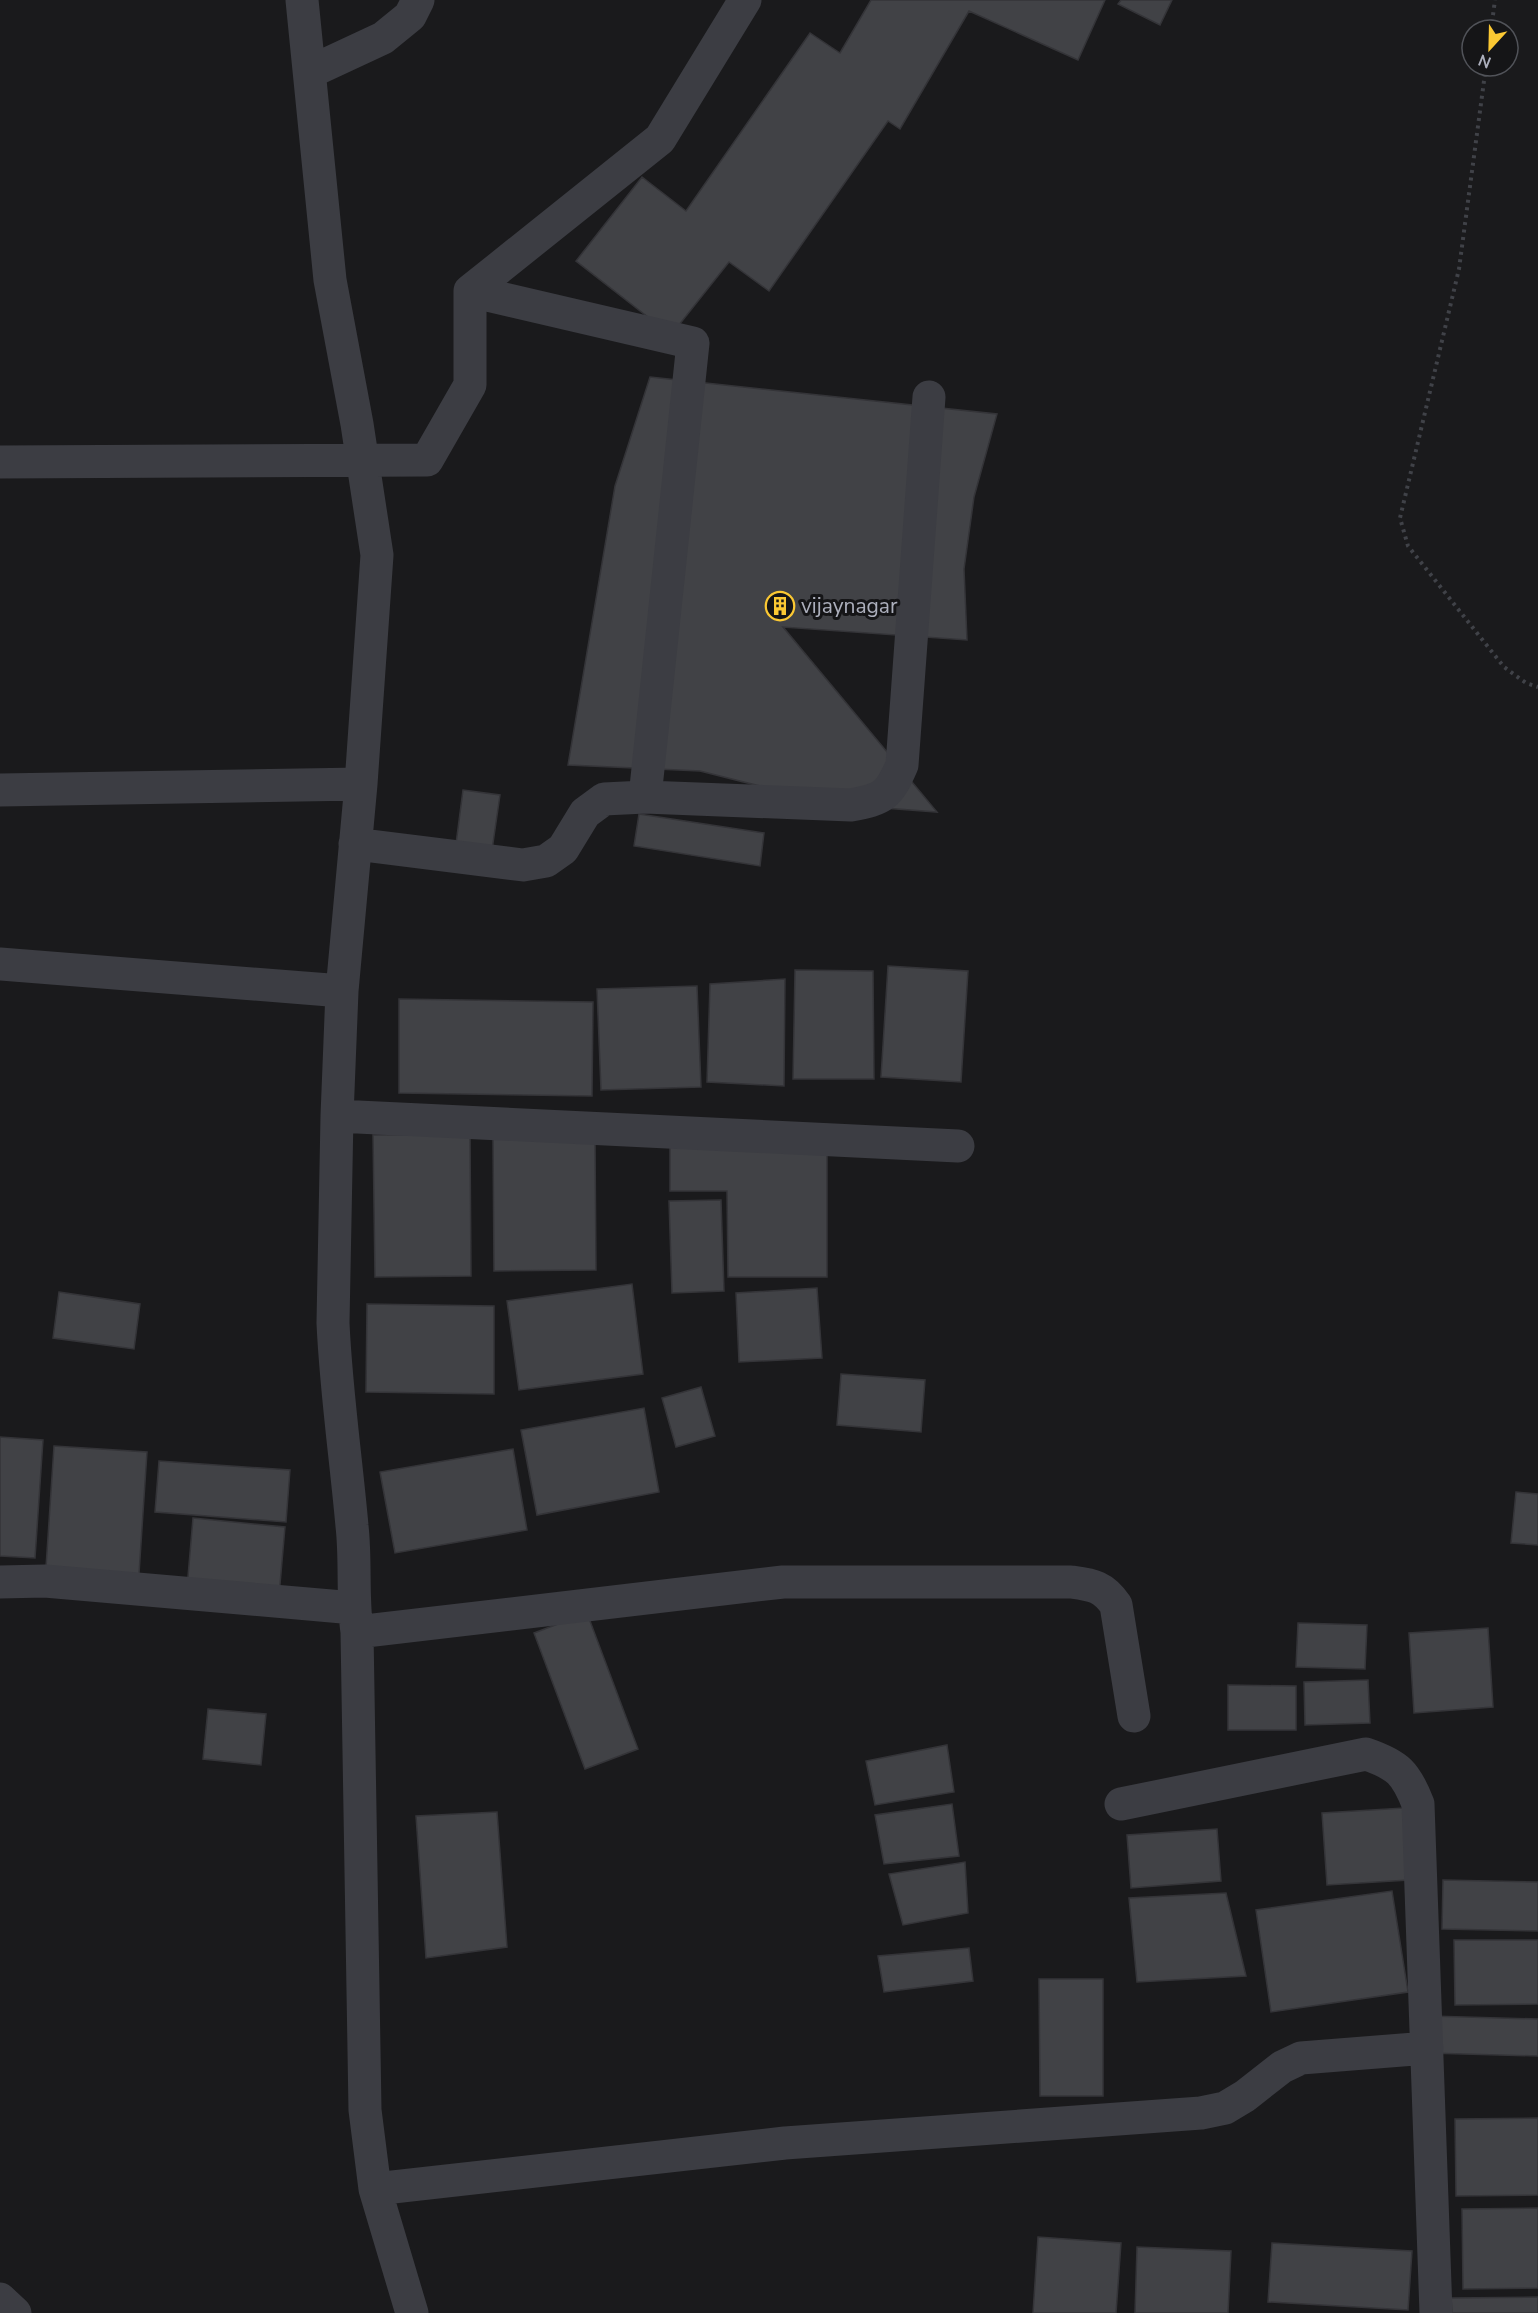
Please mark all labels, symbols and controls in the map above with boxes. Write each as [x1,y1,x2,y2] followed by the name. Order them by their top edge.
[1460,18,1520,78] north arrow
[1475,49,1494,73] text: N
[764,590,796,622] building icon: vijaynagar
[801,592,898,620] place label: vijaynagar

